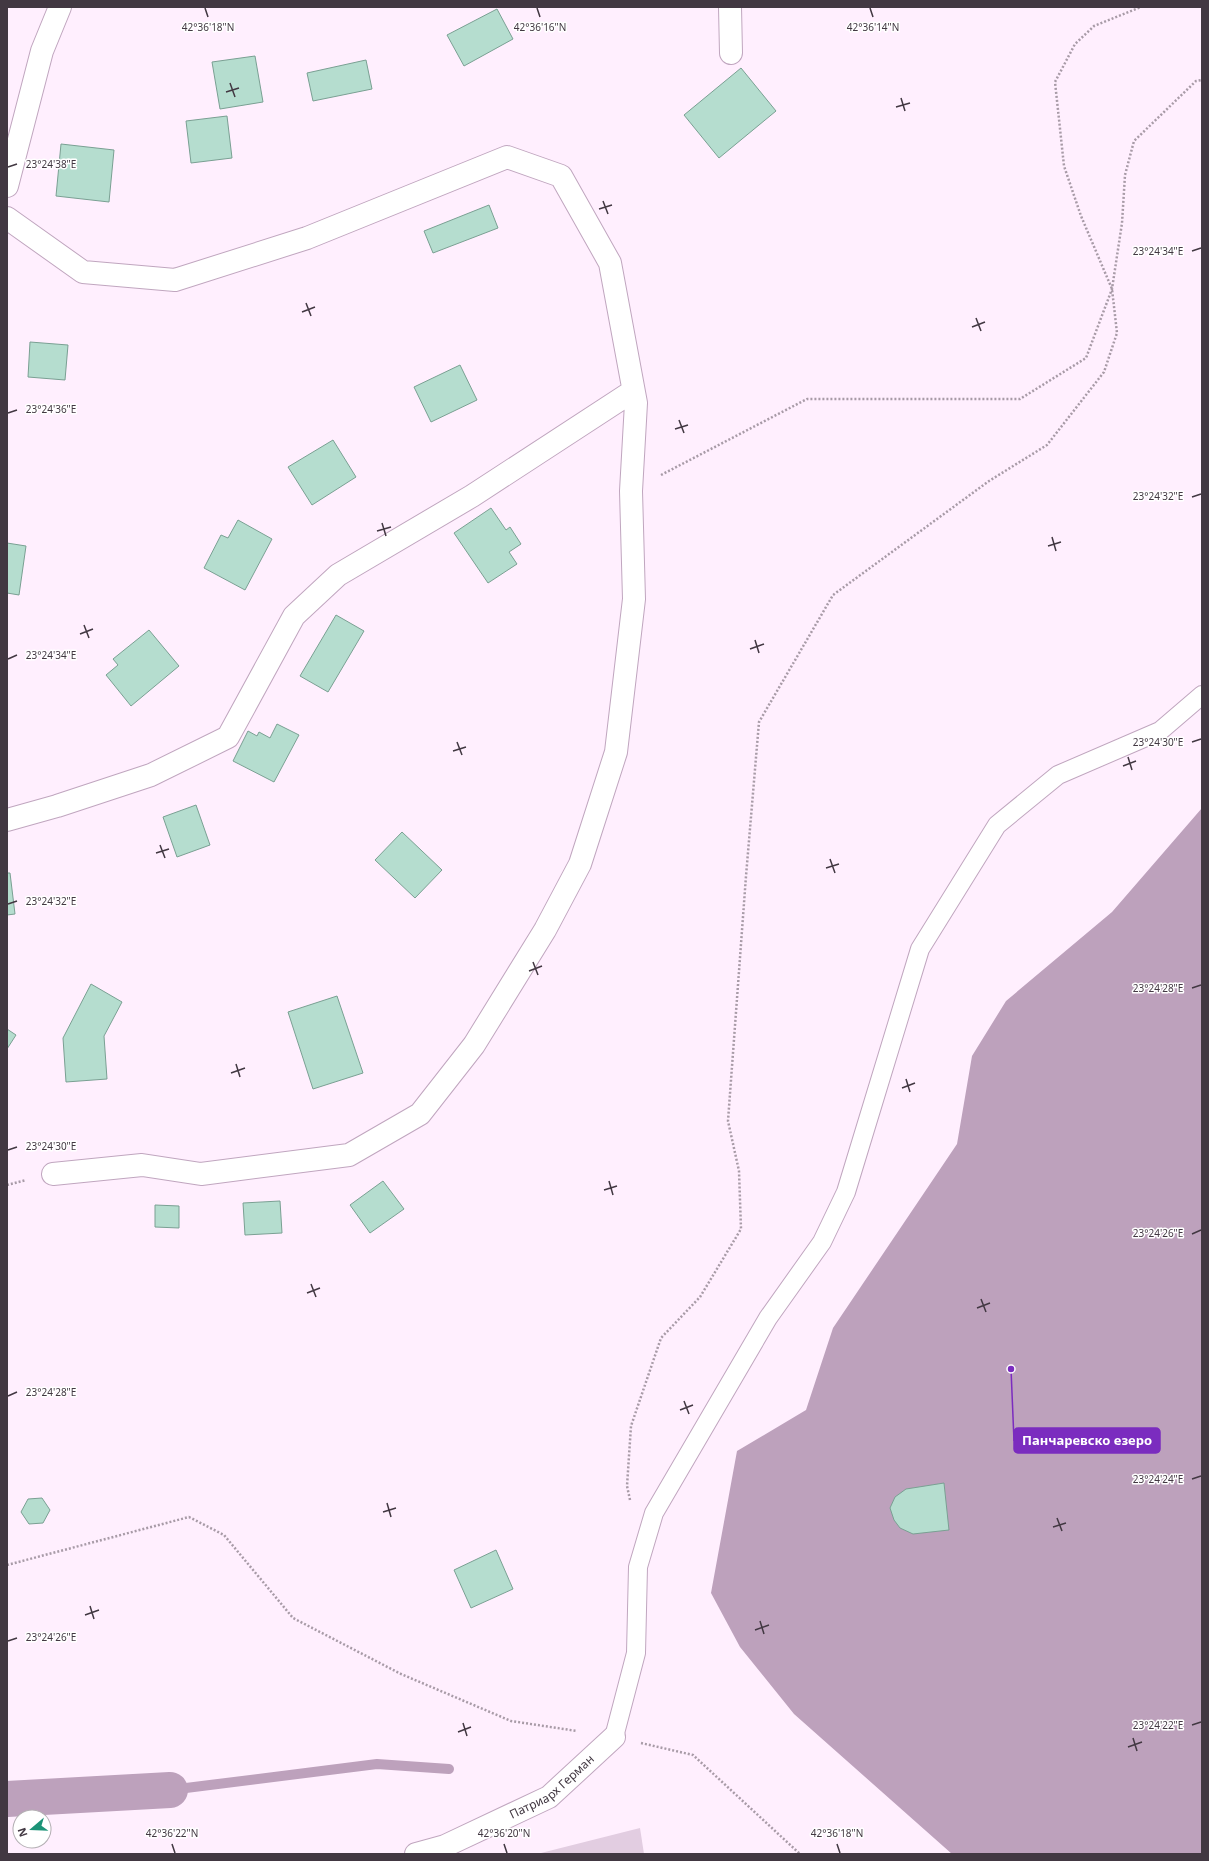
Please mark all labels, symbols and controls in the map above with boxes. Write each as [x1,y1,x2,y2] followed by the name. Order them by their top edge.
[182,20,234,34] text: 42°36'18"N
[514,20,566,34] text: 42°36'16"N
[847,20,899,34] text: 42°36'14"N
[26,157,76,171] text: 23°24'38"E
[1133,244,1183,258] text: 23°24'34"E
[26,402,76,416] text: 23°24'36"E
[1133,489,1183,503] text: 23°24'32"E
[26,648,76,662] text: 23°24'34"E
[1133,735,1183,749] text: 23°24'30"E
[26,894,76,908] text: 23°24'32"E
[1133,981,1183,995] text: 23°24'28"E
[26,1139,76,1153] text: 23°24'30"E
[1133,1226,1183,1240] text: 23°24'26"E
[26,1385,76,1399] text: 23°24'28"E
[1014,1428,1160,1453] callout: Панчаревско езеро
[1022,1431,1152,1449] text: Панчаревско езеро
[1133,1472,1183,1486] text: 23°24'24"E
[26,1630,76,1644] text: 23°24'26"E
[1133,1718,1183,1732] text: 23°24'22"E
[506,1751,598,1822] street label: Патриарх Герман
[12,1809,52,1849] north arrow
[14,1826,31,1839] text: N
[146,1826,198,1840] text: 42°36'22"N
[478,1826,530,1840] text: 42°36'20"N
[811,1826,863,1840] text: 42°36'18"N

